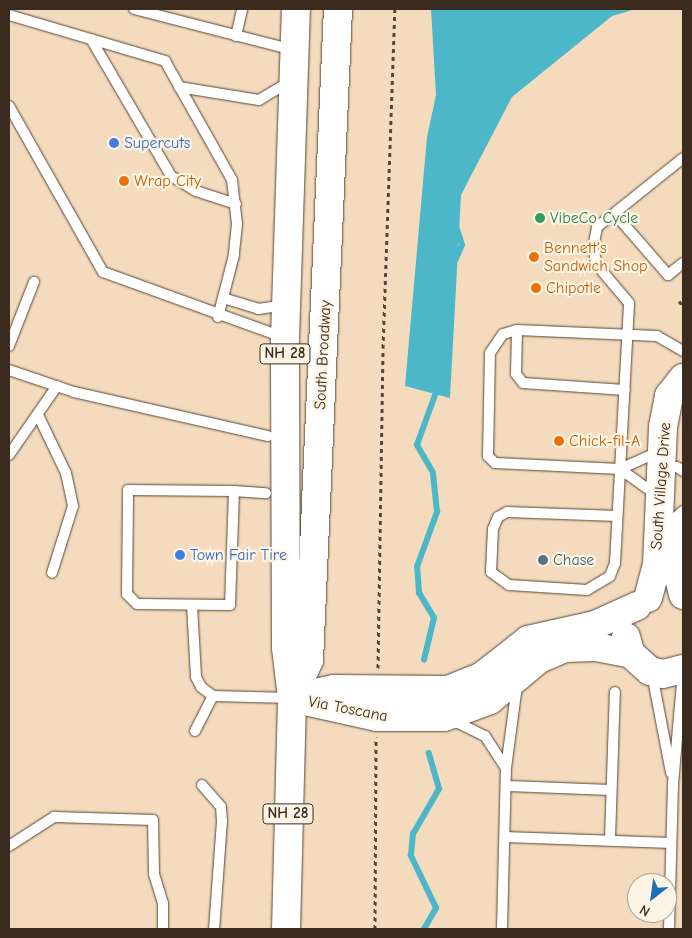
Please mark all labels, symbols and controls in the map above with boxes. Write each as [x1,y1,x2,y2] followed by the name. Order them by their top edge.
[124,133,191,153] place label: Supercuts
[108,137,120,149] marker: Supercuts
[134,171,201,191] place label: Wrap City
[118,175,130,187] marker: Wrap City
[550,208,638,228] place label: VibeCo Cycle
[534,212,546,224] marker: VibeCo Cycle
[544,238,648,276] place label: Bennett's Sandwich Shop
[528,251,540,263] marker: Bennett's Sandwich Shop
[546,278,601,298] place label: Chipotle
[530,282,542,294] marker: Chipotle
[311,300,335,410] street label: South Broadway
[259,342,311,366] road number: NH 28
[647,422,675,550] street label: South Village Drive
[569,431,640,451] place label: Chick-fil-A
[553,435,565,447] marker: Chick-fil-A
[190,545,287,565] place label: Town Fair Tire
[174,549,186,561] marker: Town Fair Tire
[553,550,594,570] place label: Chase
[537,554,549,566] marker: Chase
[307,692,389,726] street label: Via Toscana
[262,802,314,826] road number: NH 28
[627,873,677,923] north arrow
[637,901,653,920] text: N

